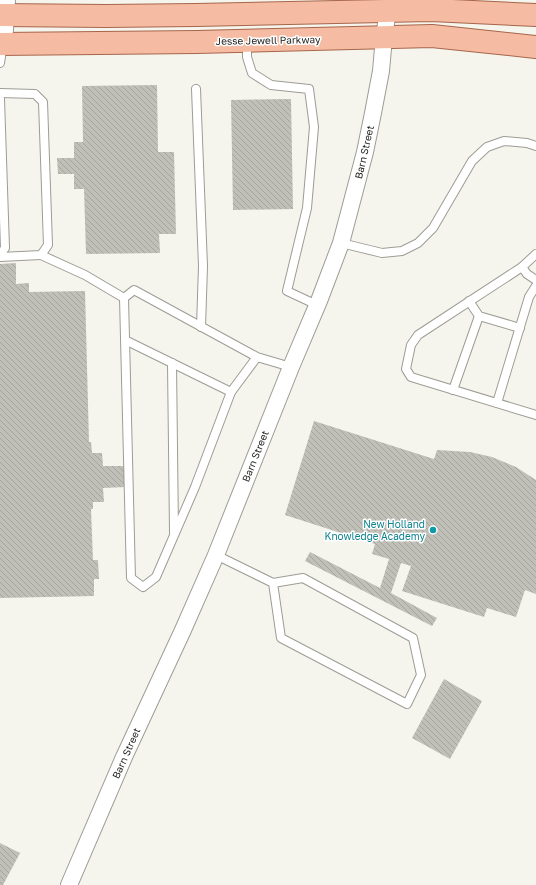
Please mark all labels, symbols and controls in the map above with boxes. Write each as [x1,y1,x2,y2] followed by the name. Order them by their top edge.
[215,33,321,47] street label: Jesse Jewell Parkway
[352,124,376,180] street label: Barn Street
[239,428,271,484] street label: Barn Street
[325,518,425,542] place label: New Holland Knowledge Academy
[428,525,438,535] marker: New Holland Knowledge Academy
[109,726,143,780] street label: Barn Street

